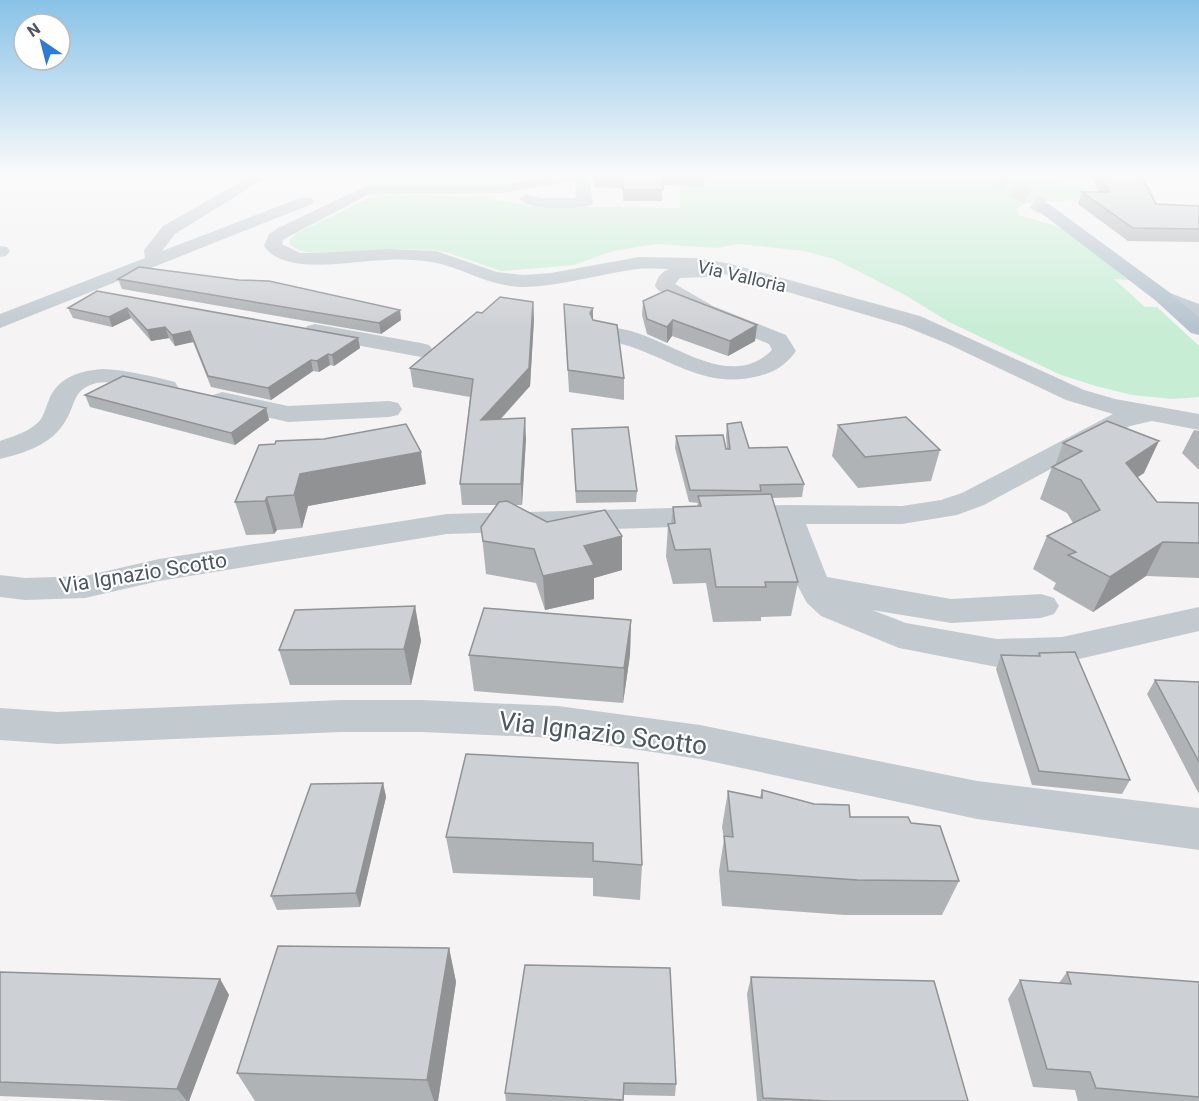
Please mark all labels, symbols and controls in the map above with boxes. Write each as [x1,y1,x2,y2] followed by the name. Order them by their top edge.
[12,12,72,72] north arrow
[24,19,44,41] text: N
[696,256,788,296] street label: Via Valloria
[58,548,229,598] street label: Via Ignazio Scotto
[497,705,709,761] street label: Via Ignazio Scotto

